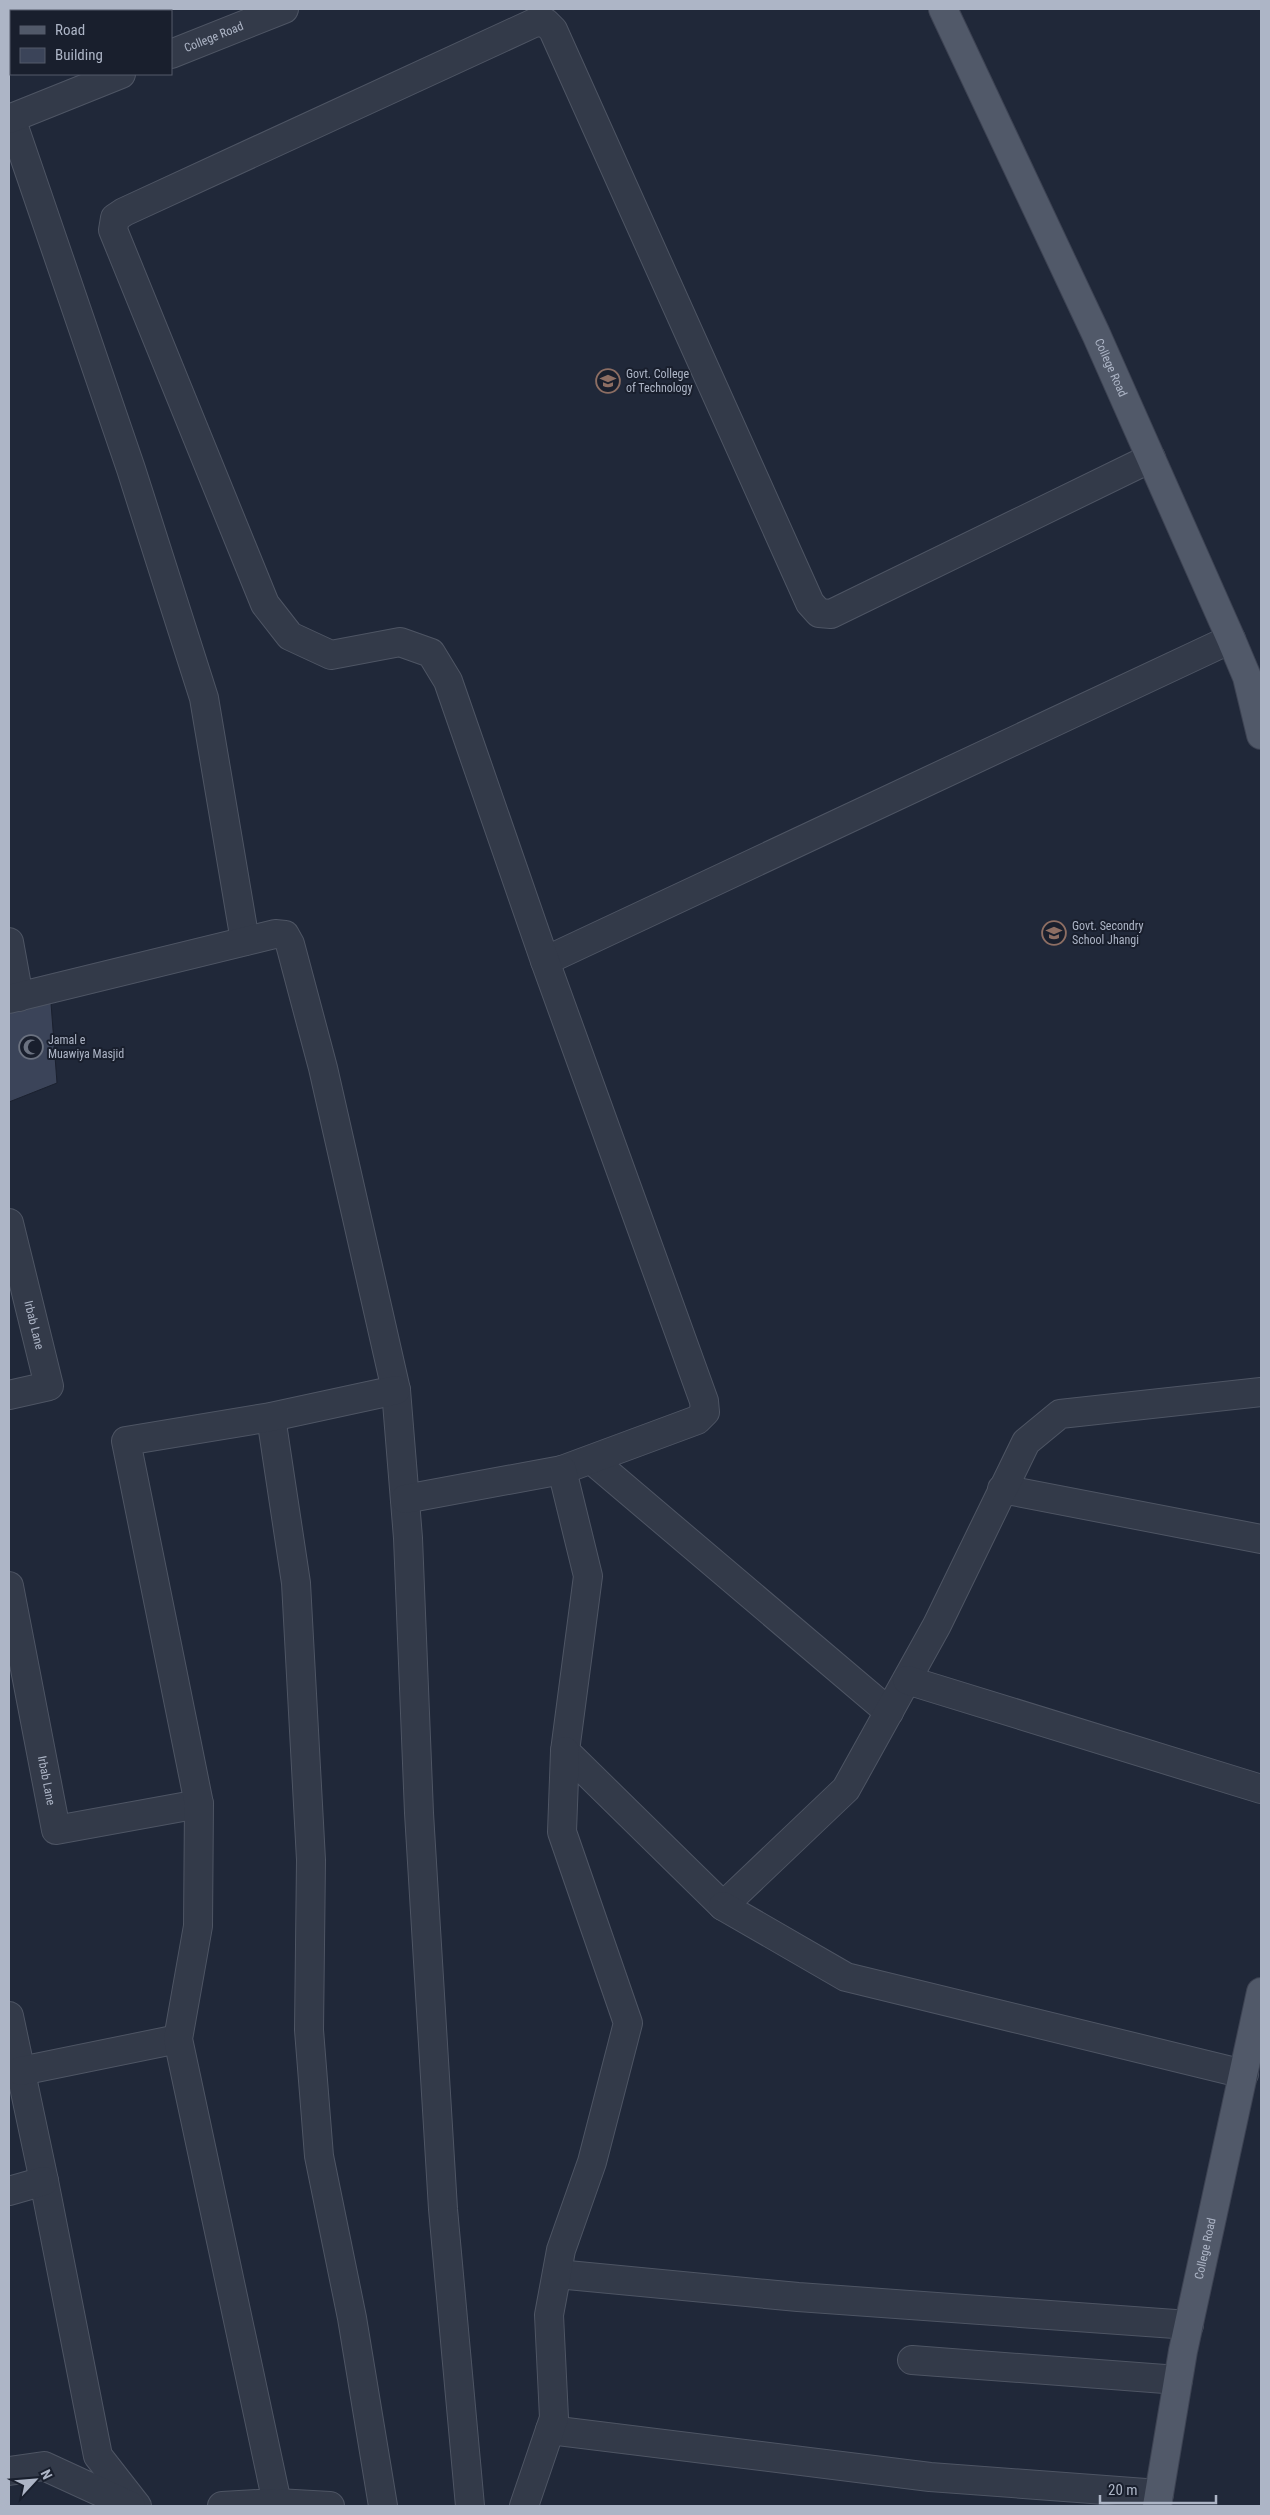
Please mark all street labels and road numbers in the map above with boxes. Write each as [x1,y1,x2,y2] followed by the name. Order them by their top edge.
[182,19,245,55] street label: College Road
[1092,336,1130,399] street label: College Road
[21,1299,47,1351] street label: Irbab Lane
[35,1755,58,1807] street label: Irbab Lane
[1192,2217,1219,2281] street label: College Road

